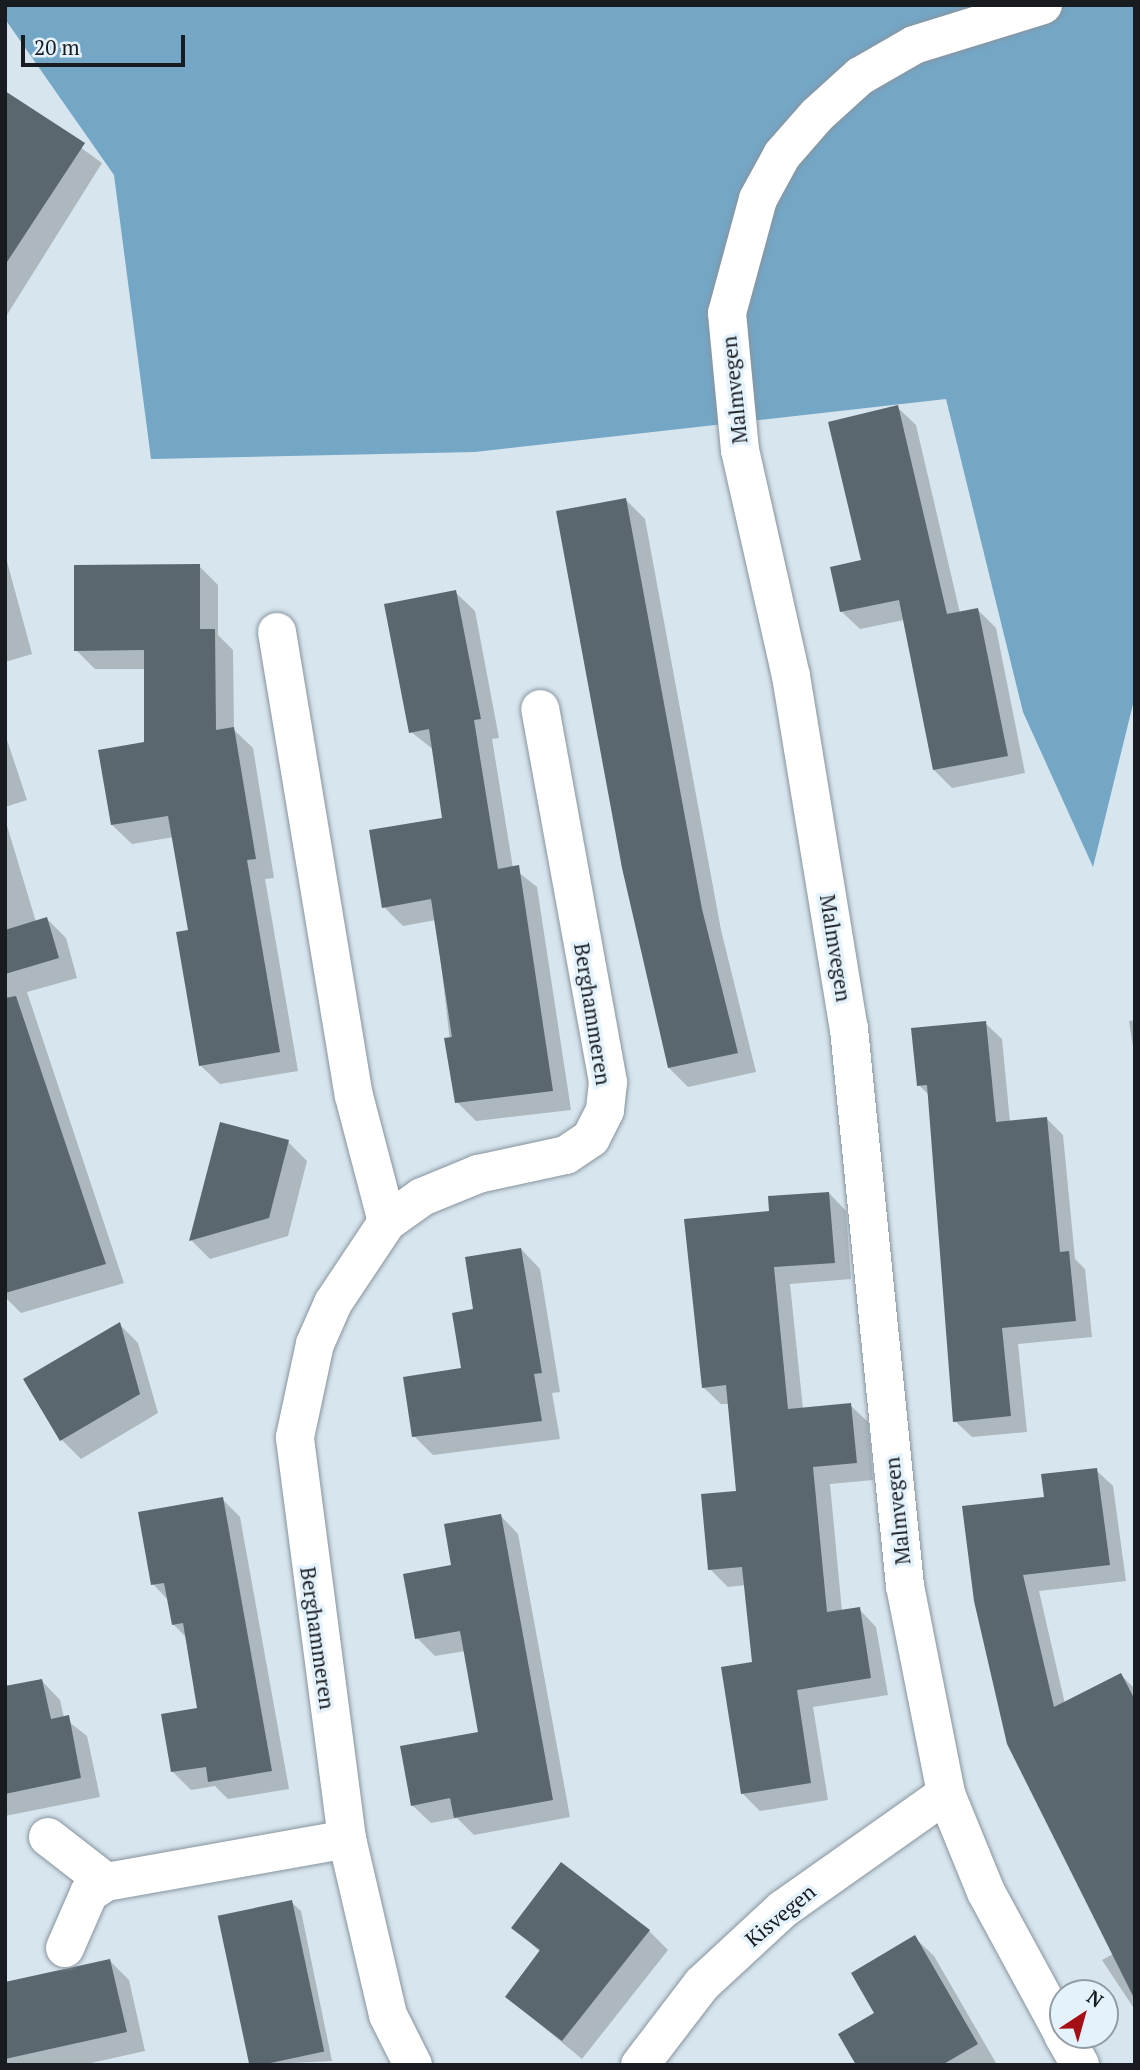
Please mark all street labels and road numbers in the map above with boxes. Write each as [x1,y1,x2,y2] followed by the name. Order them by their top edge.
[716,335,752,445] street label: Malmvegen
[815,893,857,1003] street label: Malmvegen
[569,941,617,1087] street label: Berghammeren
[879,1456,915,1566] street label: Malmvegen
[296,1565,340,1711] street label: Berghammeren
[740,1878,820,1952] street label: Kisvegen

